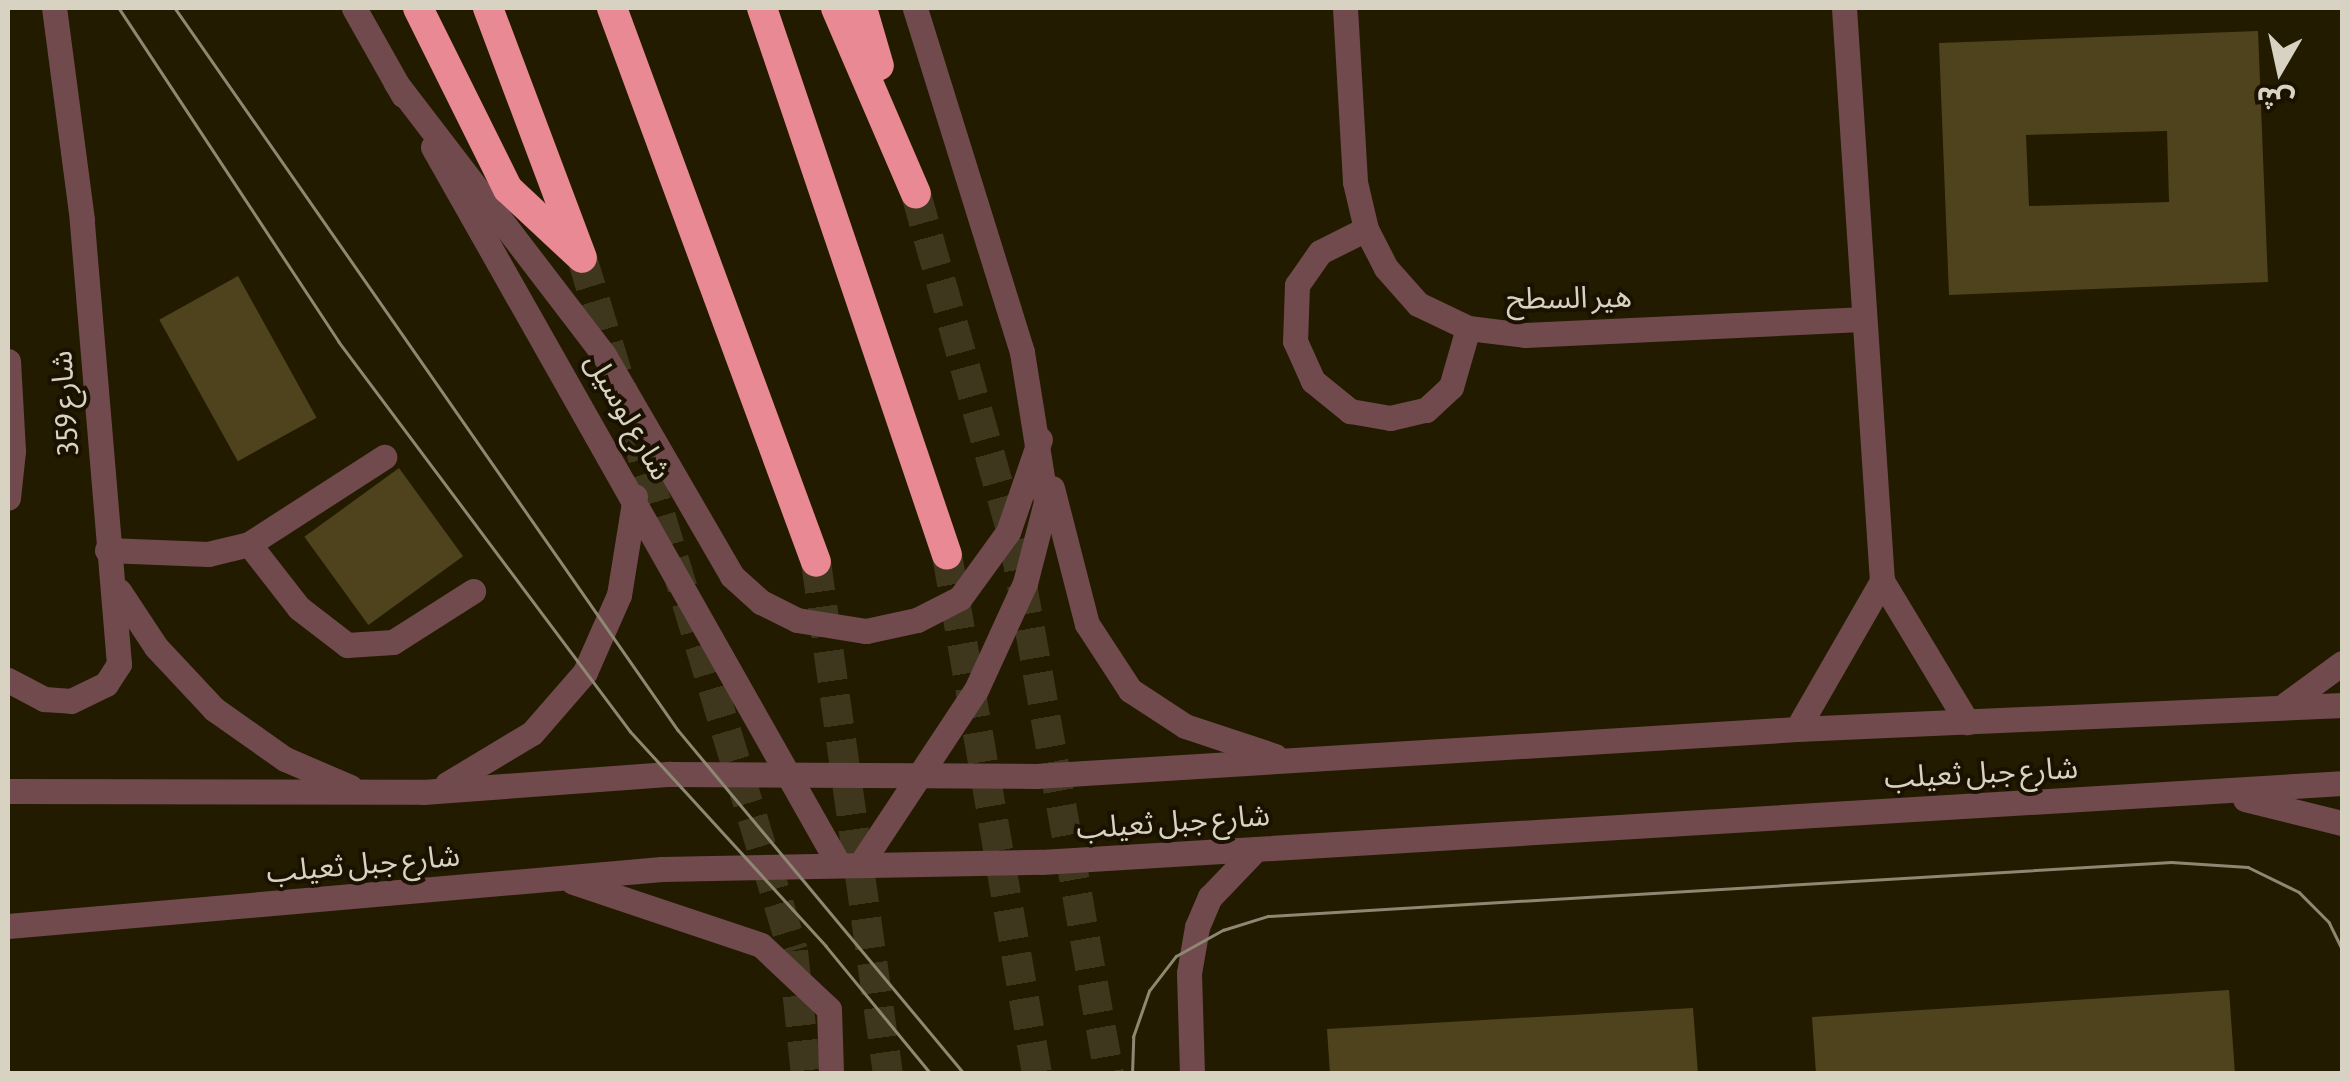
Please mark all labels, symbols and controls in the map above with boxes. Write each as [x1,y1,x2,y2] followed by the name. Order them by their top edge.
[2230,20,2330,120] north arrow
[2254,81,2297,118] text: ش
[1506,278,1632,316] street label: هير السطح
[578,346,680,486] street label: شارع لوسيل
[42,349,86,457] street label: شارع 359
[1883,749,2079,795] street label: شارع جبل ثعيلب
[1075,796,1271,846] street label: شارع جبل ثعيلب
[265,837,461,889] street label: شارع جبل ثعيلب

